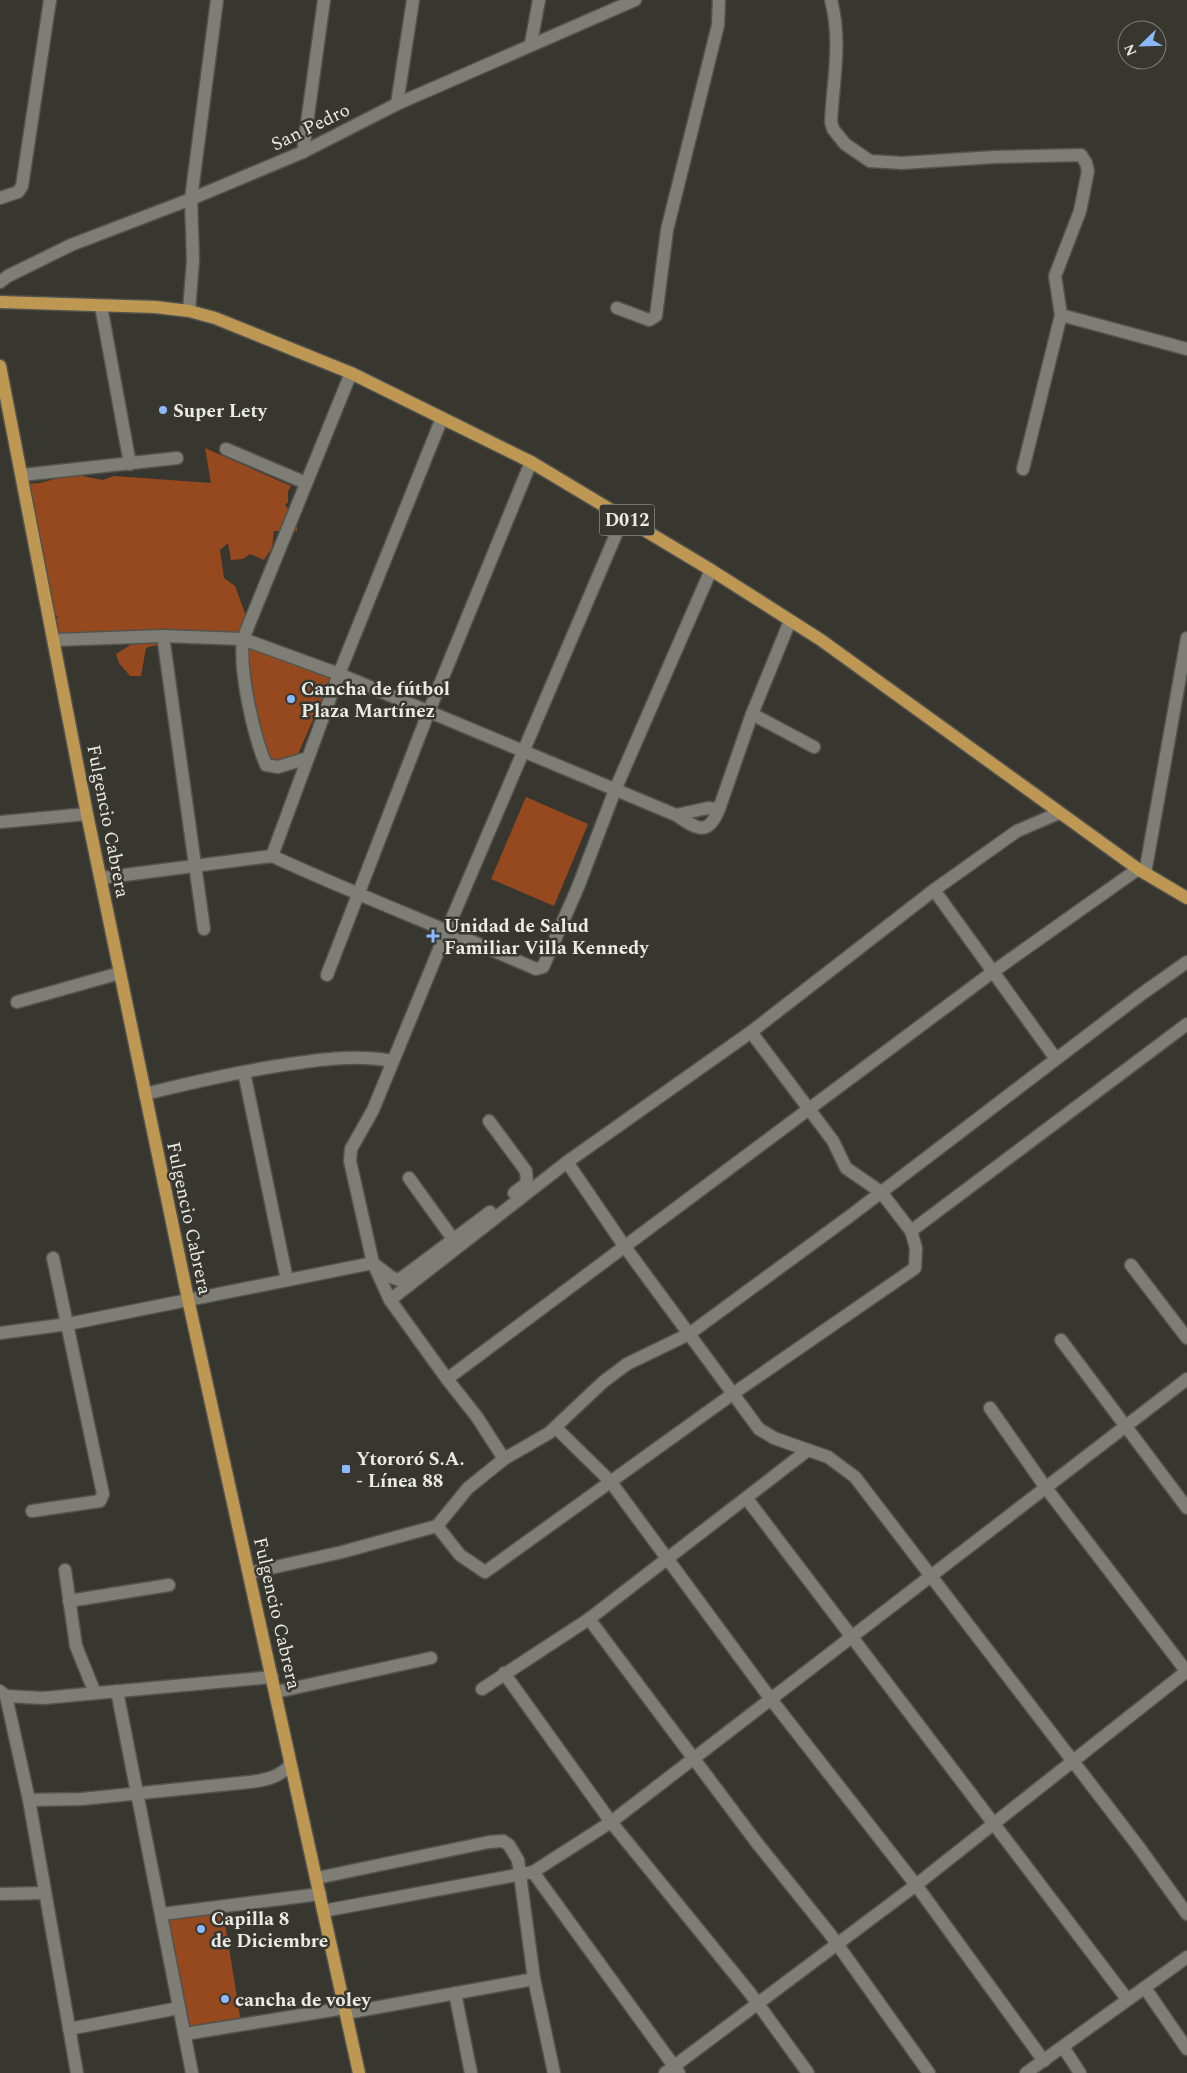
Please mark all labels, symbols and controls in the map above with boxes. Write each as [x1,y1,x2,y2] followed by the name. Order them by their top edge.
[1117,20,1167,70] north arrow
[1119,41,1142,59] text: N
[266,96,355,159] street label: San Pedro
[173,397,268,426] place label: Super Lety
[157,404,169,416] marker: Super Lety
[600,504,654,536] road number: D012
[301,675,450,726] place label: Cancha de fútbol Plaza Martínez
[285,693,297,705] marker: Cancha de fútbol Plaza Martínez
[78,742,137,901] street label: Fulgencio Cabrera
[444,912,649,963] place label: Unidad de Salud Familiar Villa Kennedy
[426,929,440,943] marker: Unidad de Salud Familiar Villa Kennedy
[158,1139,219,1298] street label: Fulgencio Cabrera
[356,1445,464,1496] place label: Ytororó S.A. - Línea 88
[340,1463,352,1475] marker: Ytororó S.A. - Línea 88
[245,1534,308,1693] street label: Fulgencio Cabrera
[211,1905,328,1956] place label: Capilla 8 de Diciembre
[195,1923,207,1935] marker: Capilla 8 de Diciembre
[235,1986,372,2015] place label: cancha de voley
[219,1993,231,2005] marker: cancha de voley

